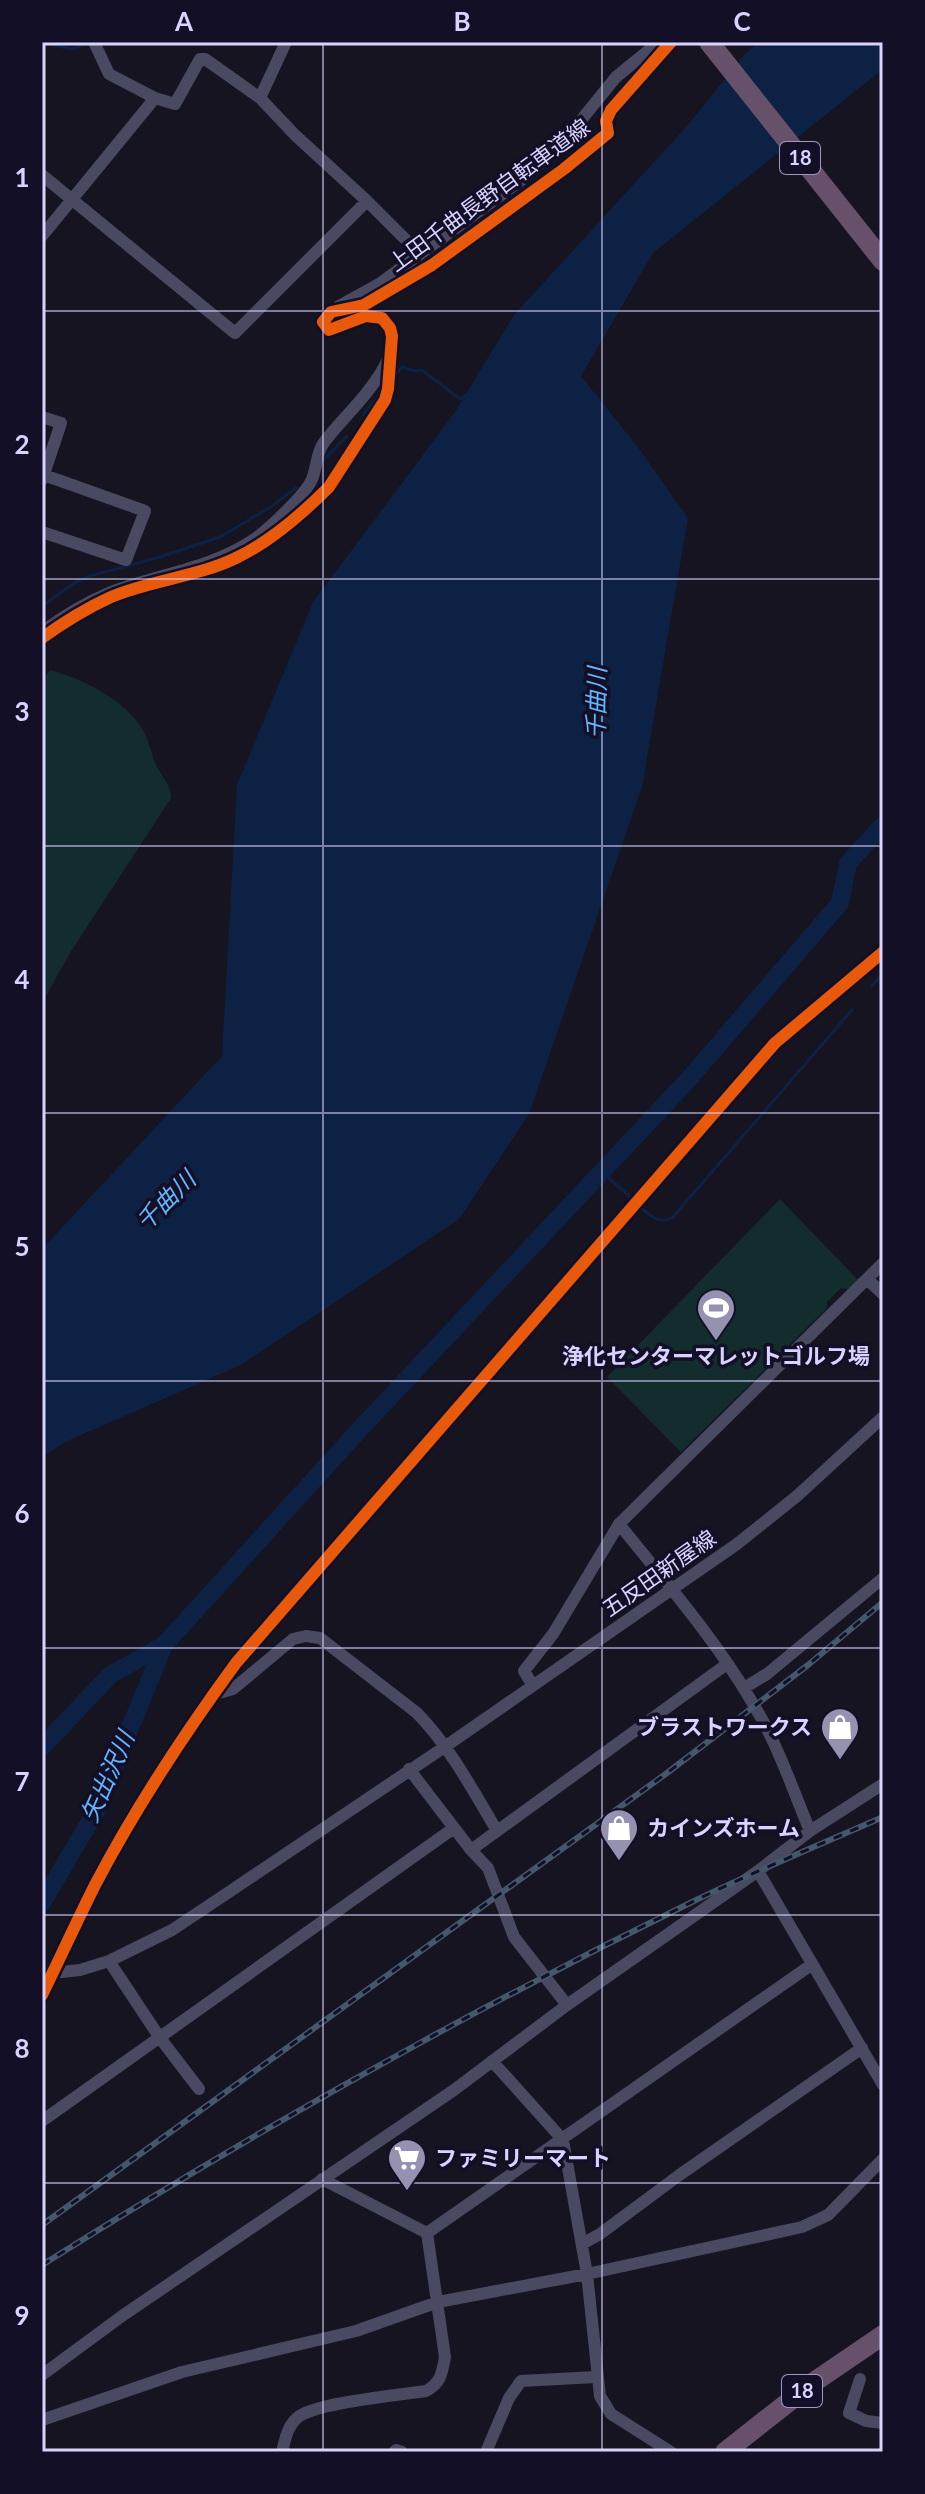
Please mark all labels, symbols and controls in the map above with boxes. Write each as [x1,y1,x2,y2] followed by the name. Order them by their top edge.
[174,5,194,37] text: A
[453,5,471,37] text: B
[733,5,751,37] text: C
[383,113,595,277] street label: 上田千曲長野自転車道線
[780,142,820,174] road number: 18
[14,161,30,193] text: 1
[14,428,30,460] text: 2
[580,664,611,739] water label: 千曲川
[14,695,30,727] text: 3
[14,963,30,995] text: 4
[129,1162,203,1236] water label: 千曲川
[14,1230,30,1262] text: 5
[695,1287,737,1342] sports icon: 浄化センターマレットゴルフ場
[562,1342,870,1369] place label: 浄化センターマレットゴルフ場
[14,1497,30,1529] text: 6
[597,1524,721,1622] street label: 五反田新屋線
[819,1706,861,1761] shop icon: ブラストワークス
[637,1713,812,1740] place label: ブラストワークス
[74,1724,141,1826] water label: 矢出沢川
[14,1765,30,1797] text: 7
[598,1807,640,1862] shop icon: カインズホーム
[647,1814,800,1841] place label: カインズホーム
[14,2032,30,2064] text: 8
[386,2137,428,2192] supermarket icon: ファミリーマート
[435,2144,611,2171] place label: ファミリーマート
[14,2299,30,2331] text: 9
[782,2375,822,2407] road number: 18

